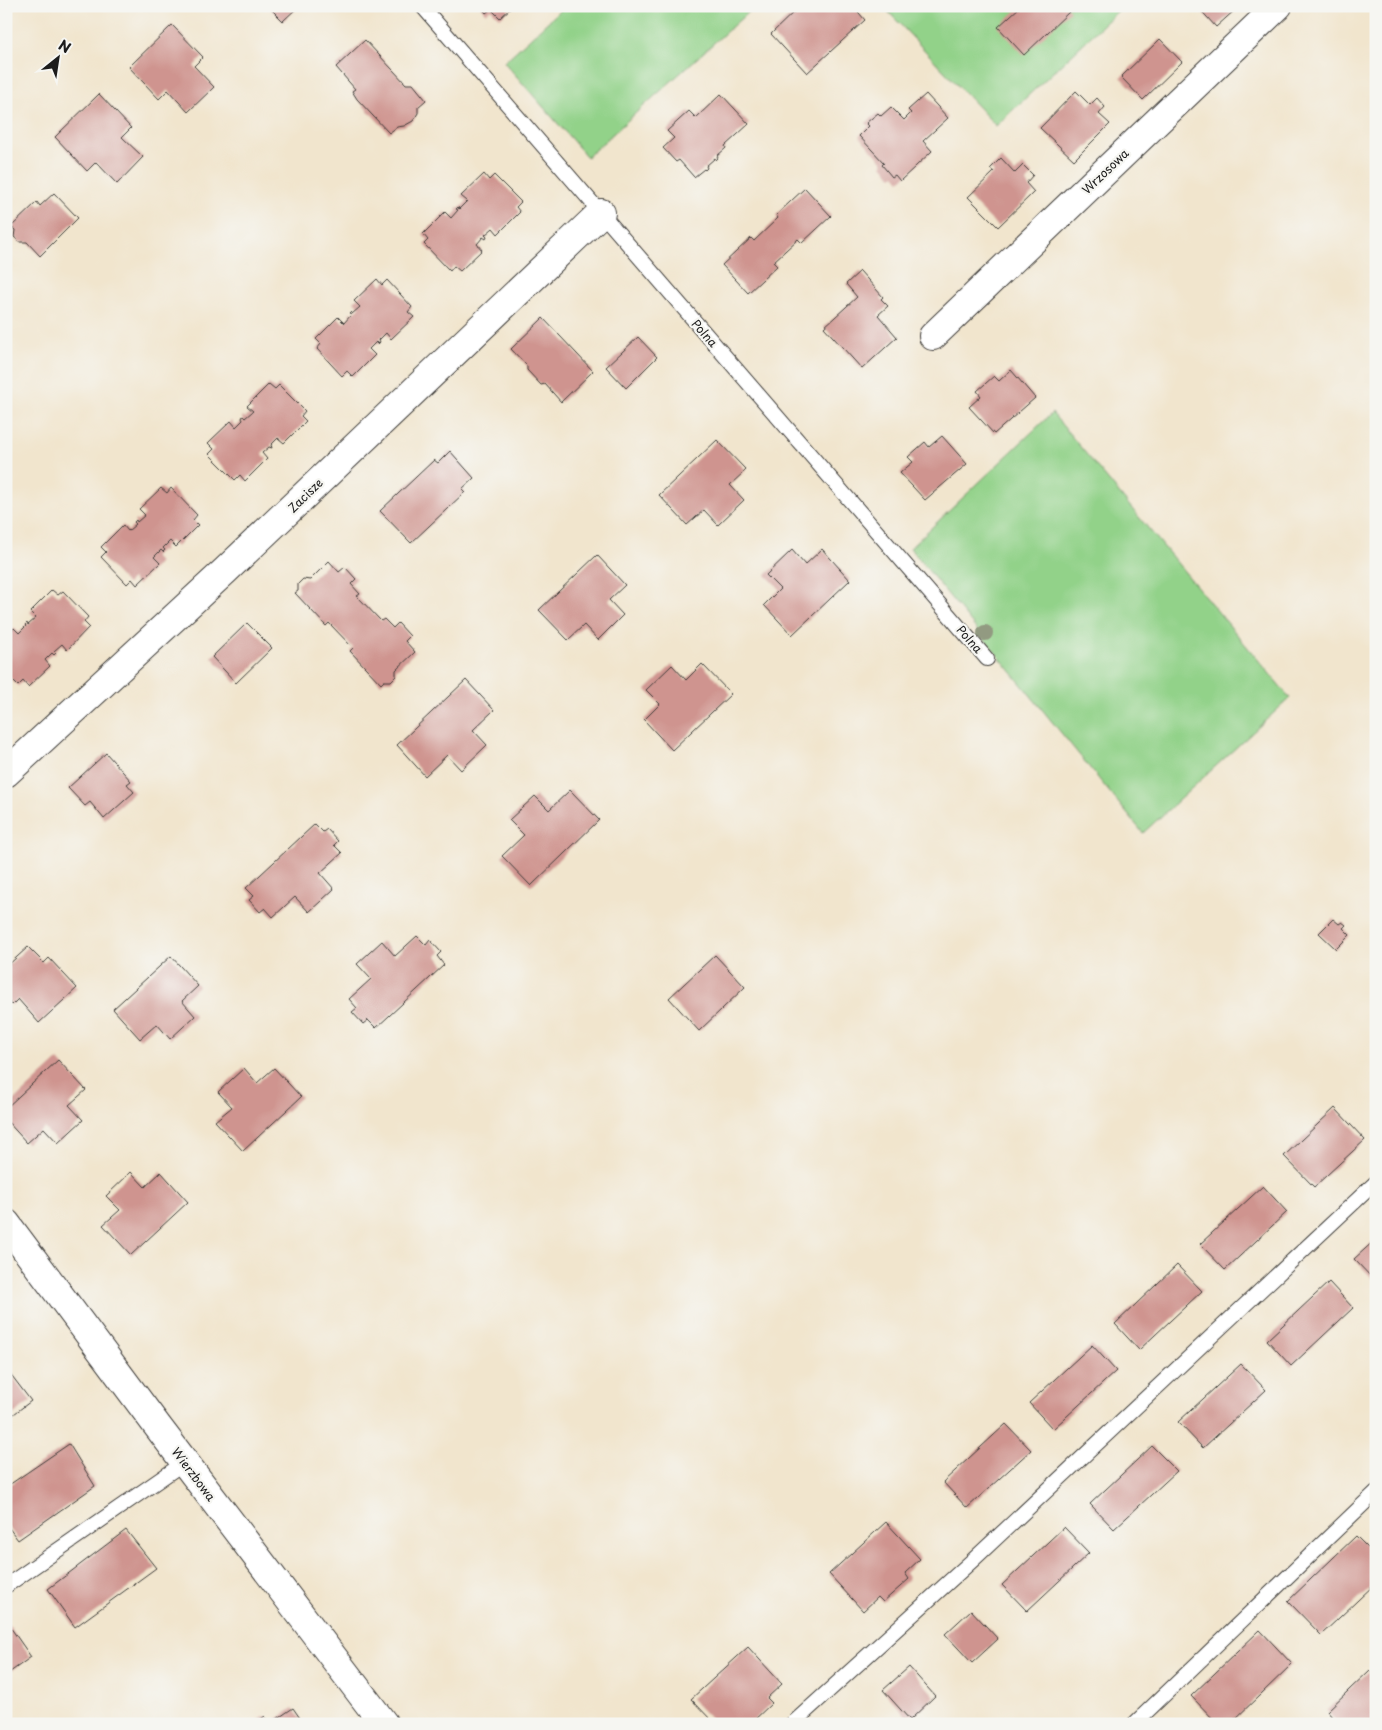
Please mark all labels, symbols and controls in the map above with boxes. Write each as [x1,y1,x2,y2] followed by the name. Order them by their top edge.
[32,32,82,82] north arrow
[55,34,75,58] text: N
[1078,144,1133,198] street label: Wrzosowa
[688,315,723,351] street label: Polna
[283,474,327,516] street label: Zacisze
[953,621,988,657] street label: Polna
[168,1443,221,1505] street label: Wierzbowa

